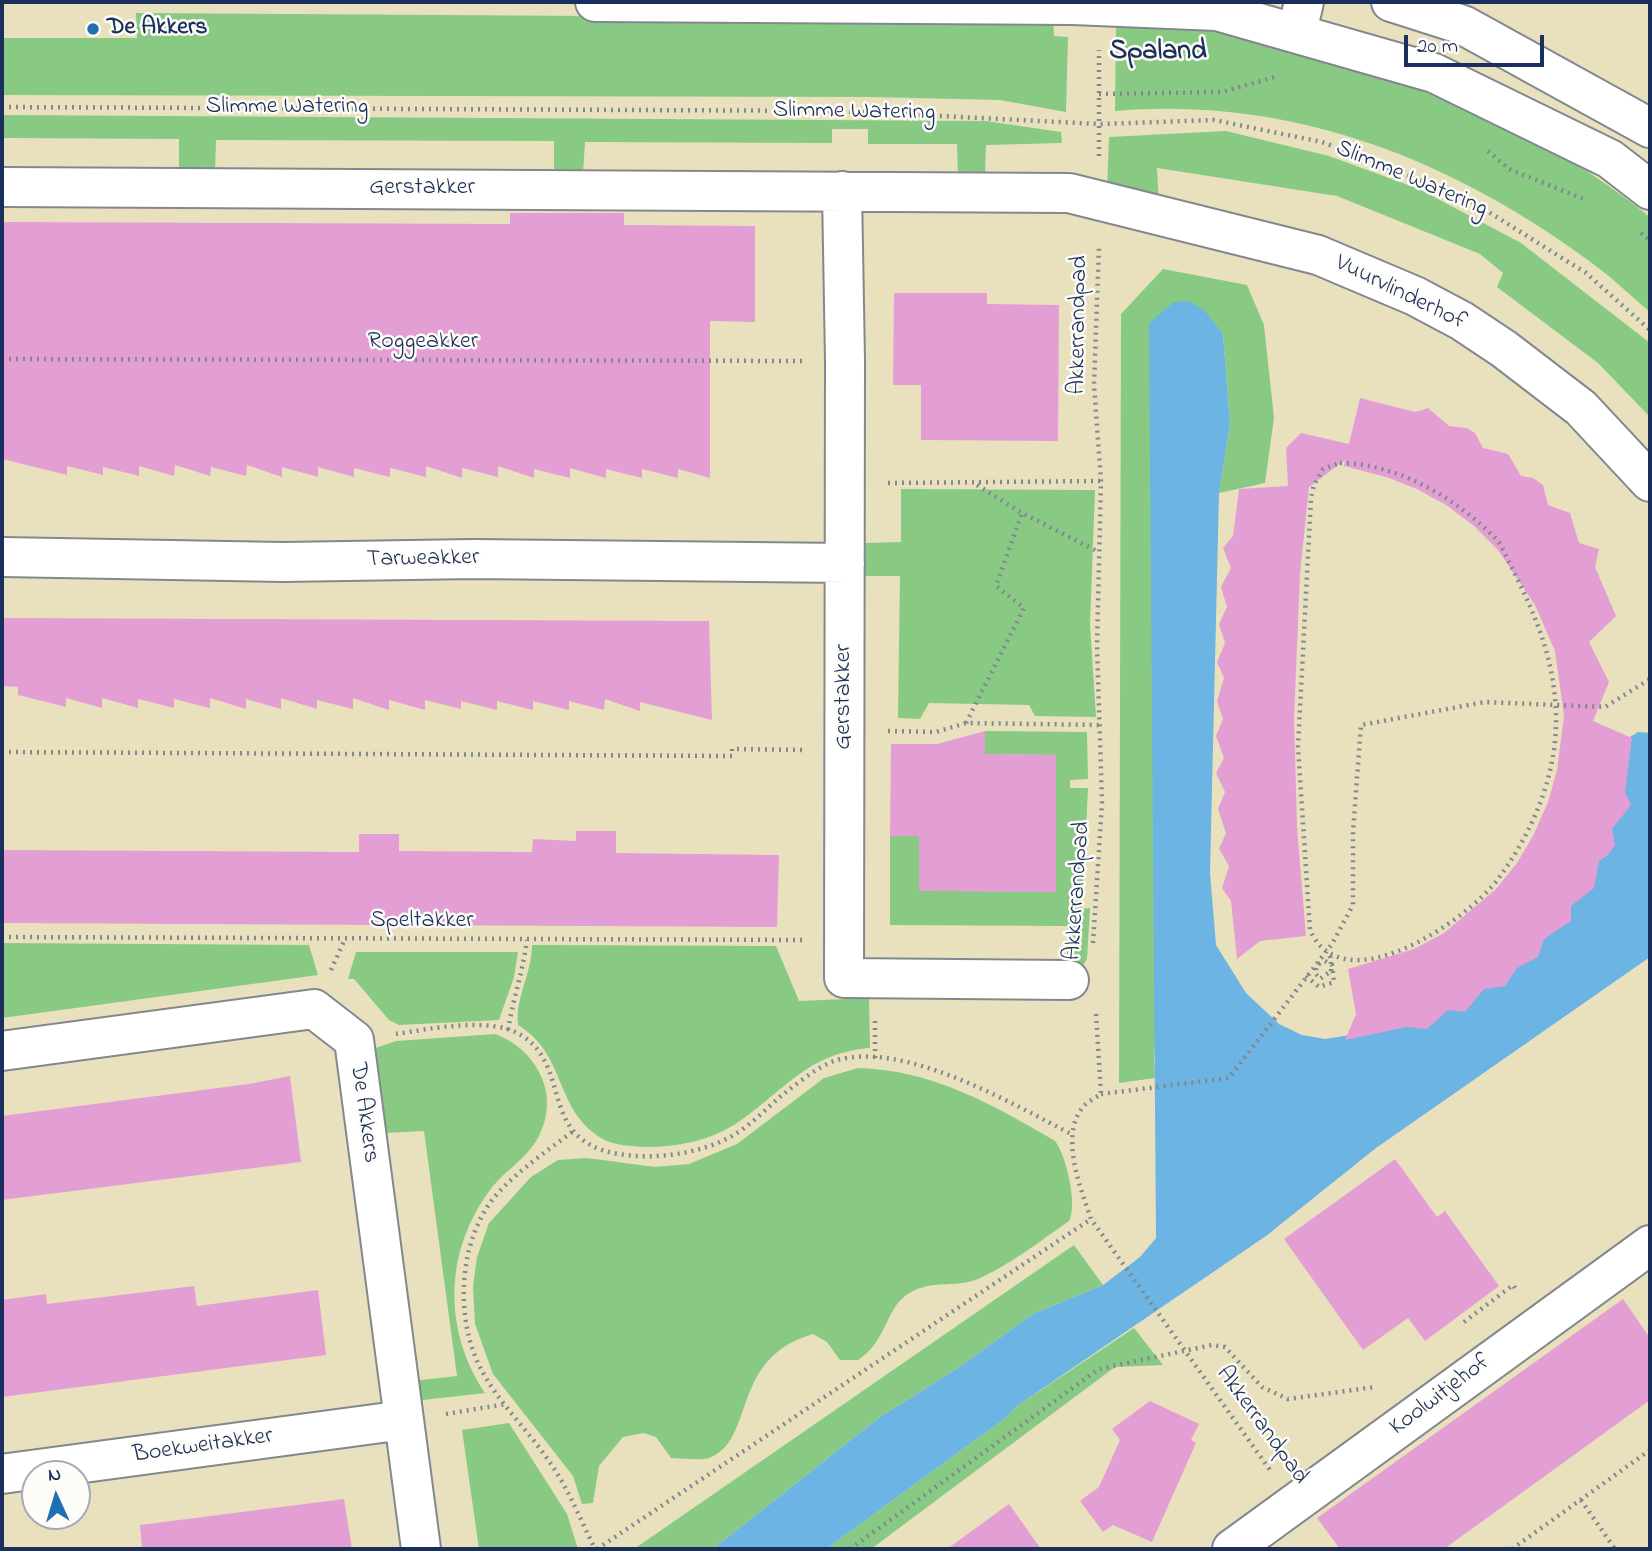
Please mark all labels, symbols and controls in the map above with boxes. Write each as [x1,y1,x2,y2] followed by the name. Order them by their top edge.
[107,15,208,43] place label: De Akkers
[85,21,101,37] marker: De Akkers
[1407,21,1547,65] scale bar
[1417,32,1458,62] text: 20 m
[1109,36,1207,70] district label: Spaland
[206,94,368,122] street label: Slimme Watering
[772,97,936,129] street label: Slimme Watering
[1331,135,1491,225] street label: Slimme Watering
[369,175,475,203] street label: Gerstakker
[1330,250,1470,338] street label: Vuurvlinderhof
[1064,255,1096,395] street label: Akkerrandpad
[368,329,478,357] street label: Roggeakker
[366,545,480,575] street label: Tarweakker
[831,644,859,750] street label: Gerstakker
[1060,821,1098,961] street label: Akkerrandpad
[370,908,474,936] street label: Speltakker
[342,1061,384,1165] street label: De Akkers
[1385,1349,1497,1443] street label: Koolwitjehof
[1208,1361,1314,1491] street label: Akkerrandpad
[131,1423,275,1471] street label: Boekweitakker
[21,1460,91,1530] north arrow
[47,1462,62,1489] text: N

